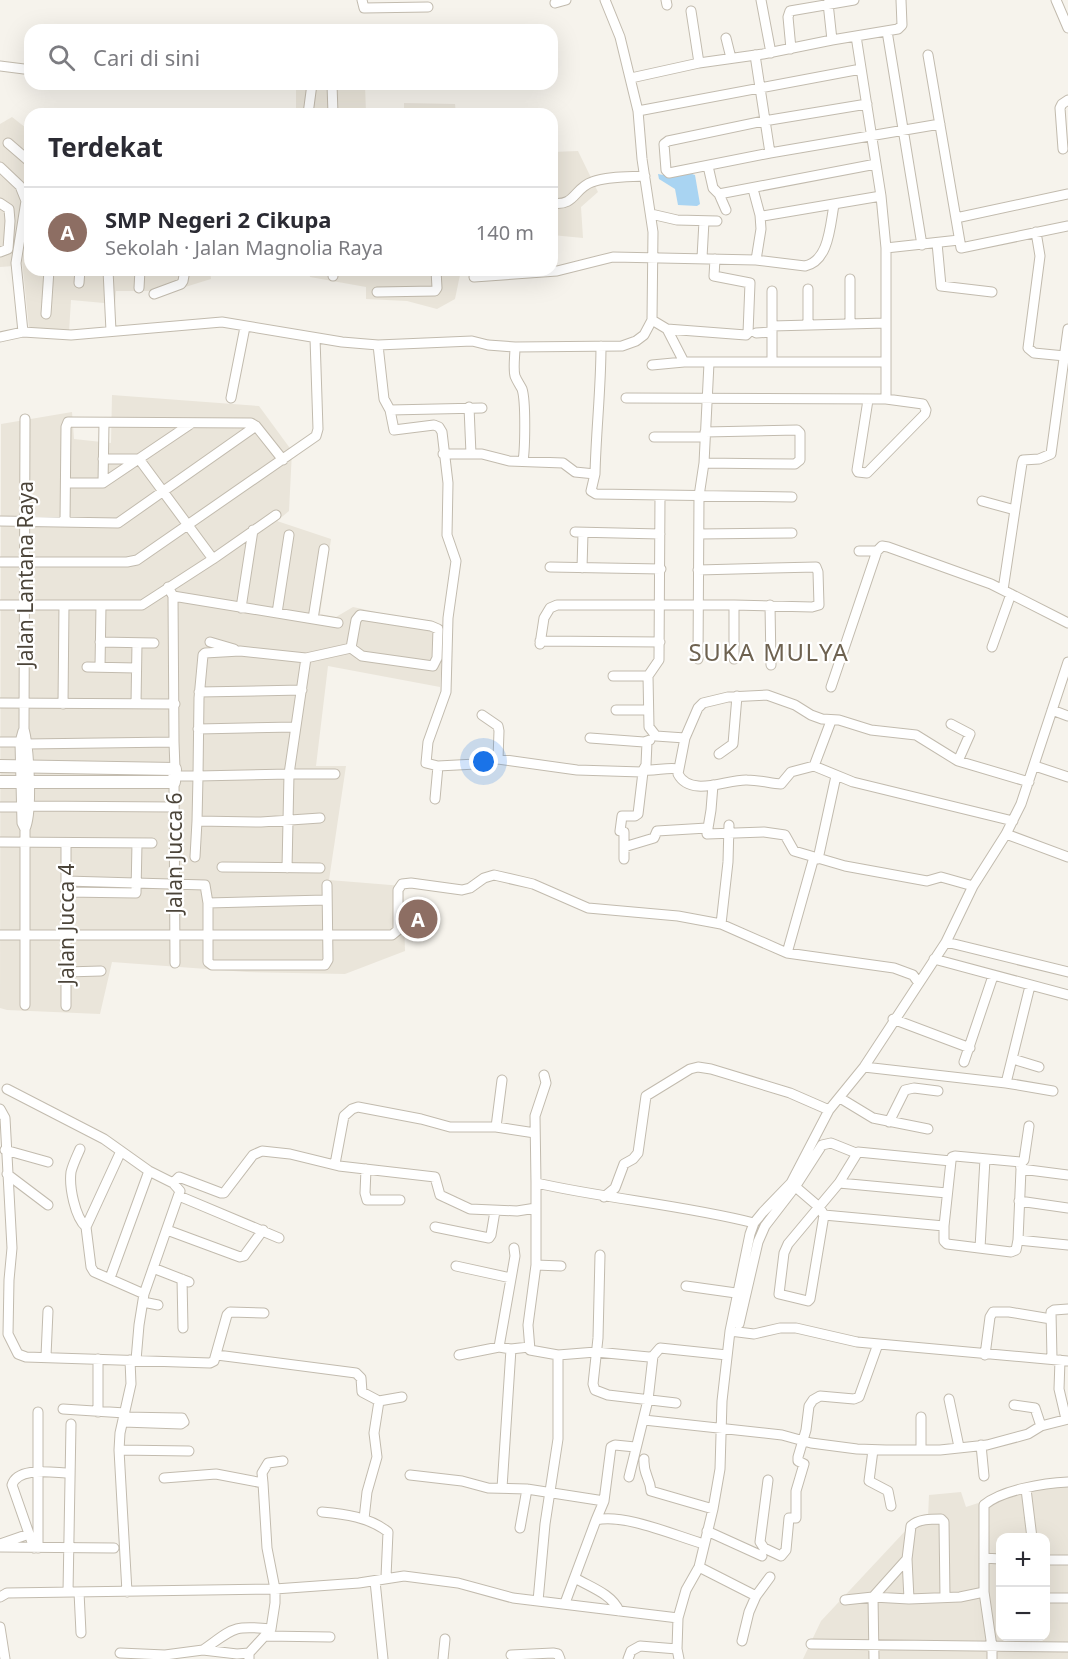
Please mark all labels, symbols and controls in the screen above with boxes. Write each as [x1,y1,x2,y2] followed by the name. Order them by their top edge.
[24,24,558,90] search box
[45,41,78,74] icon: search
[93,42,200,72] text: Cari di sini
[48,129,163,165] text: Terdekat
[105,204,331,234] text: SMP Negeri 2 Cikupa
[61,219,74,246] text: A
[476,219,534,246] text: 140 m
[105,234,383,261] text: Sekolah · Jalan Magnolia Raya
[11,481,39,669] street label: Jalan Lantana Raya
[689,635,849,668] district label: SUKA MULYA
[469,747,498,776] your location
[160,792,188,916] street label: Jalan Jucca 6
[52,863,80,987] street label: Jalan Jucca 4
[398,896,438,942] pin: A
[996,1533,1050,1641] map controls
[996,1533,1050,1587] button: +
[996,1587,1050,1641] button: −

